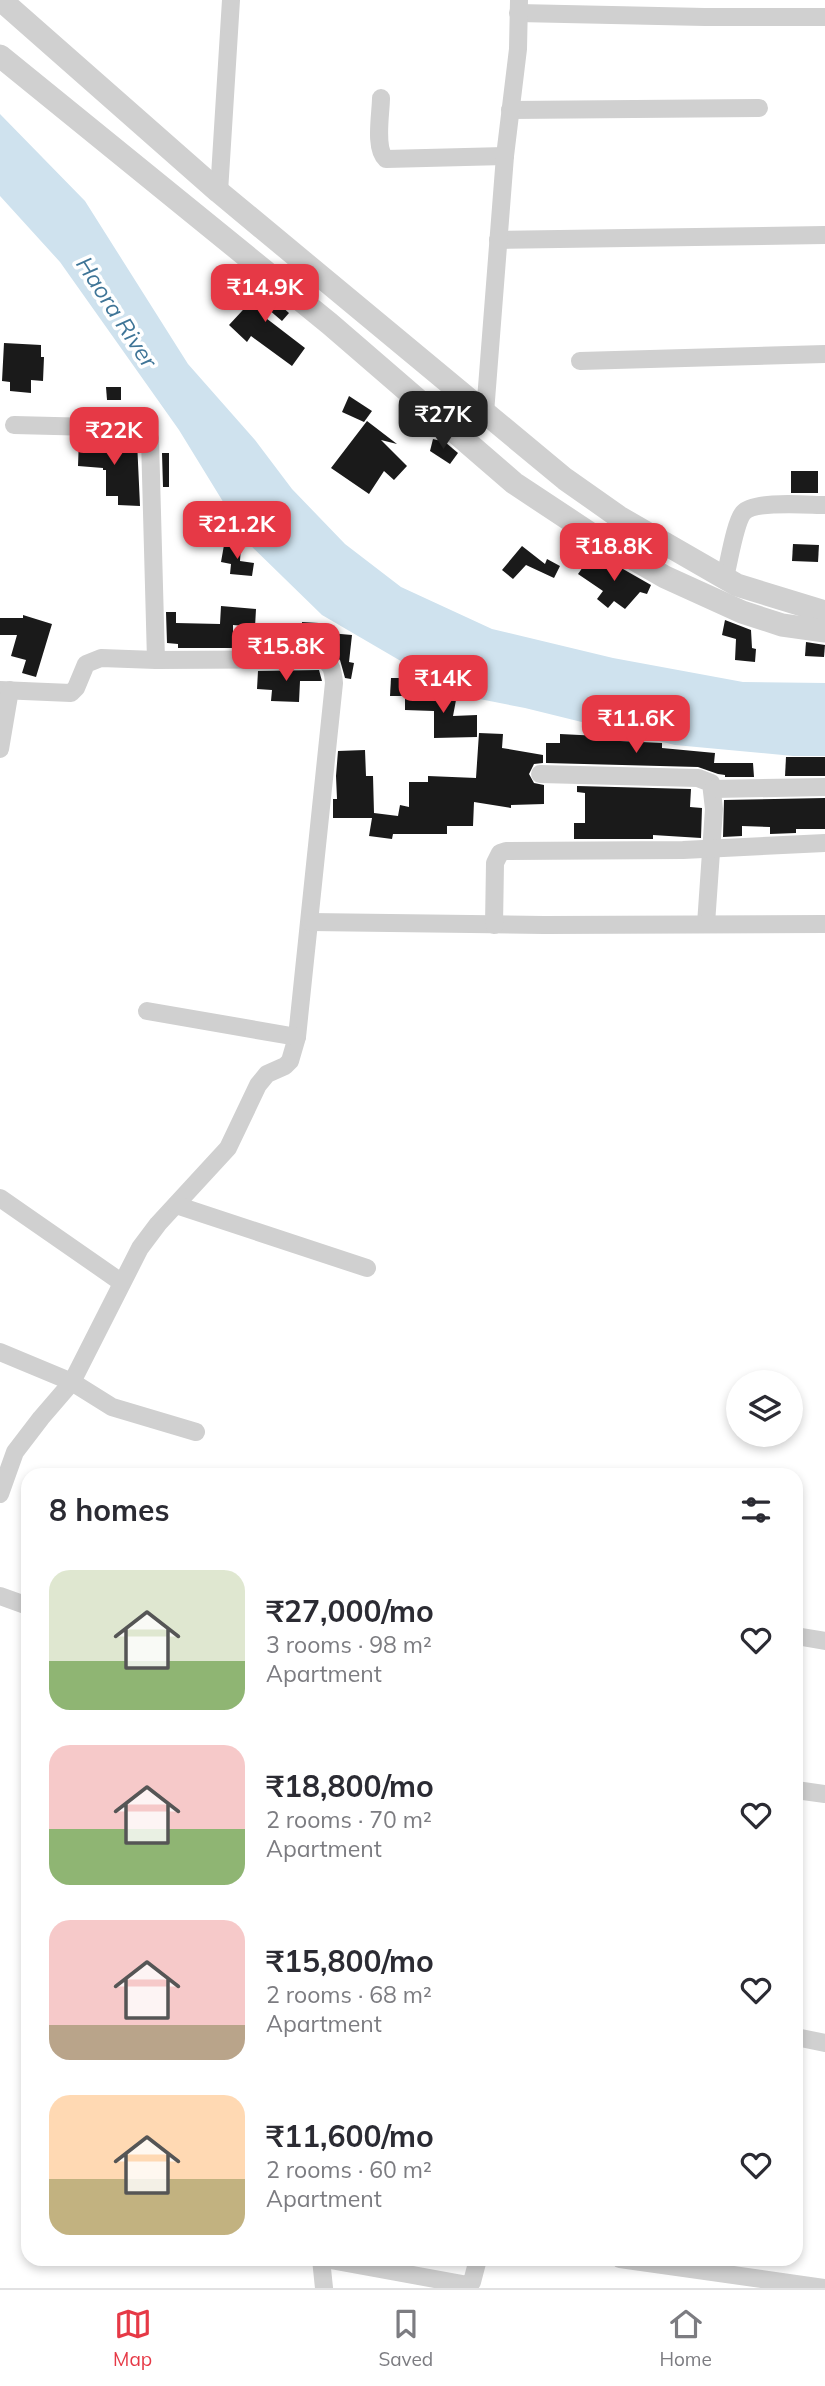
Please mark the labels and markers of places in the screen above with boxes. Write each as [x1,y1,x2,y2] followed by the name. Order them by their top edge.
[208,264,322,324] pin: ₹14.9K
[402,392,484,451] pin: ₹27K
[73,407,155,467] pin: ₹22K
[180,502,294,561] pin: ₹21.2K
[557,524,671,583] pin: ₹18.8K
[229,624,343,683] pin: ₹15.8K
[402,656,484,715] pin: ₹14K
[579,696,693,755] pin: ₹11.6K

